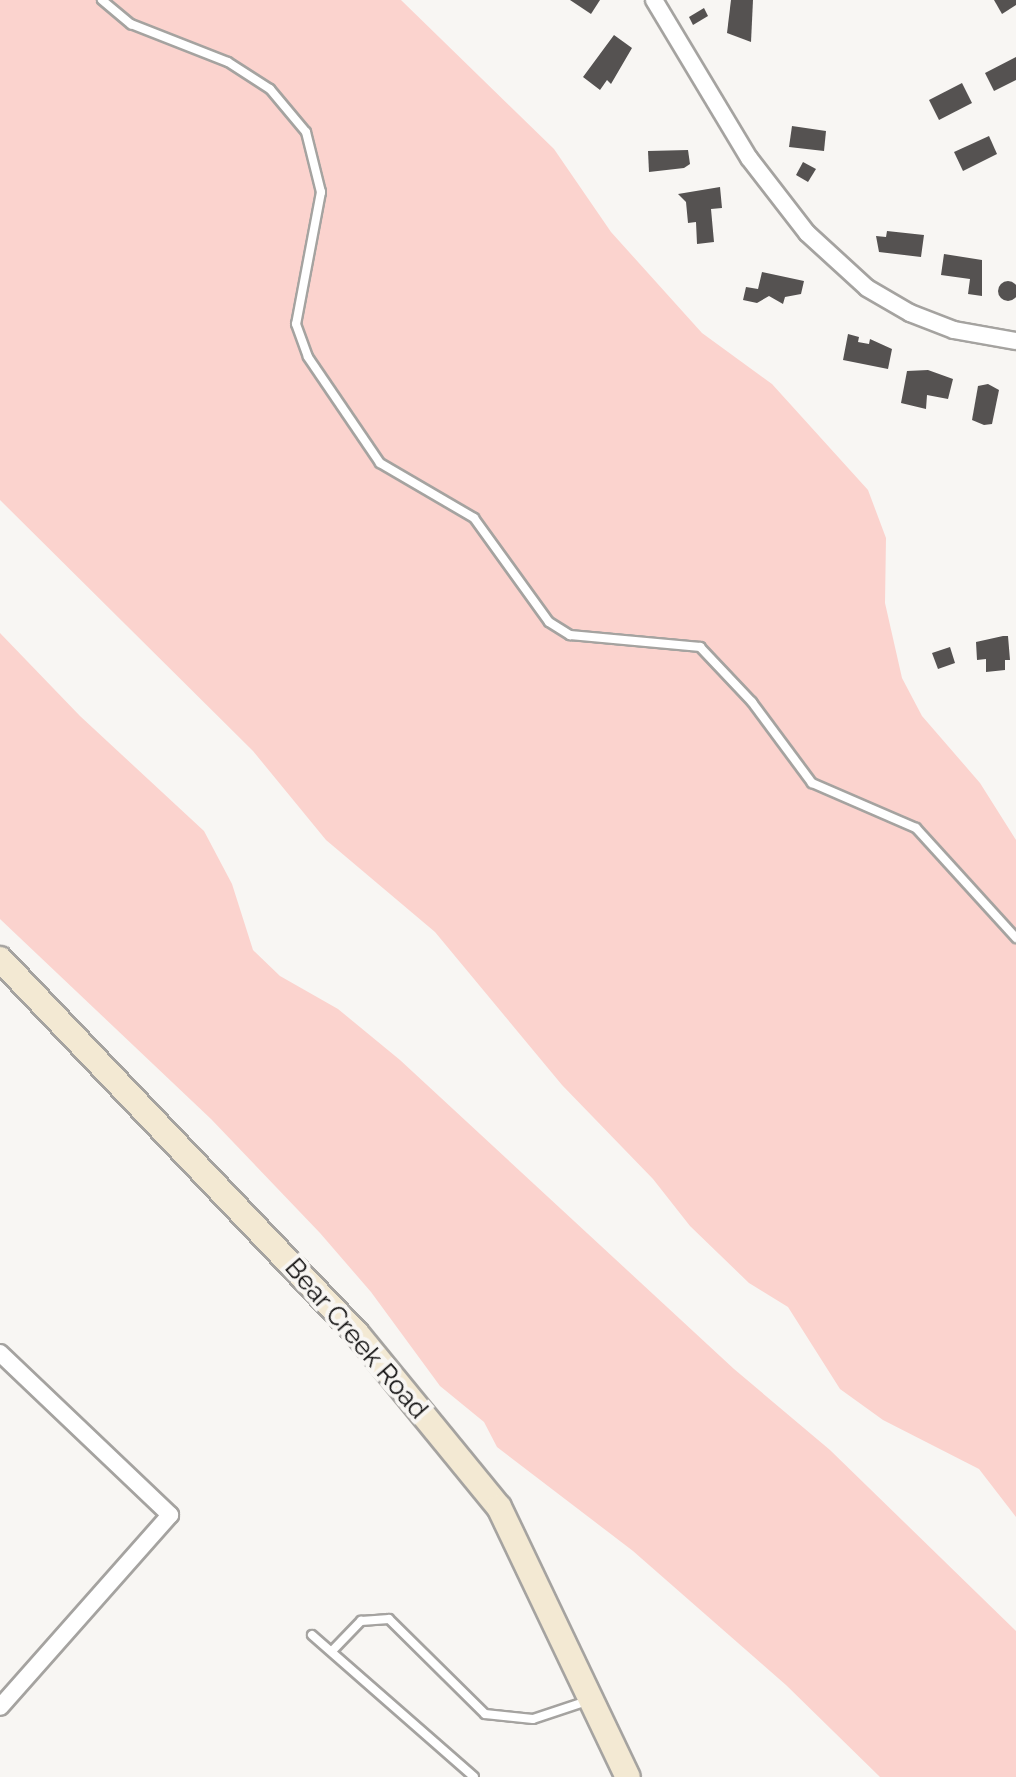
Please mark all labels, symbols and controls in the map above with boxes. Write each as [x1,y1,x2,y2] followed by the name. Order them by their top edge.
[278,1252,434,1426] street label: Bear Creek Road

